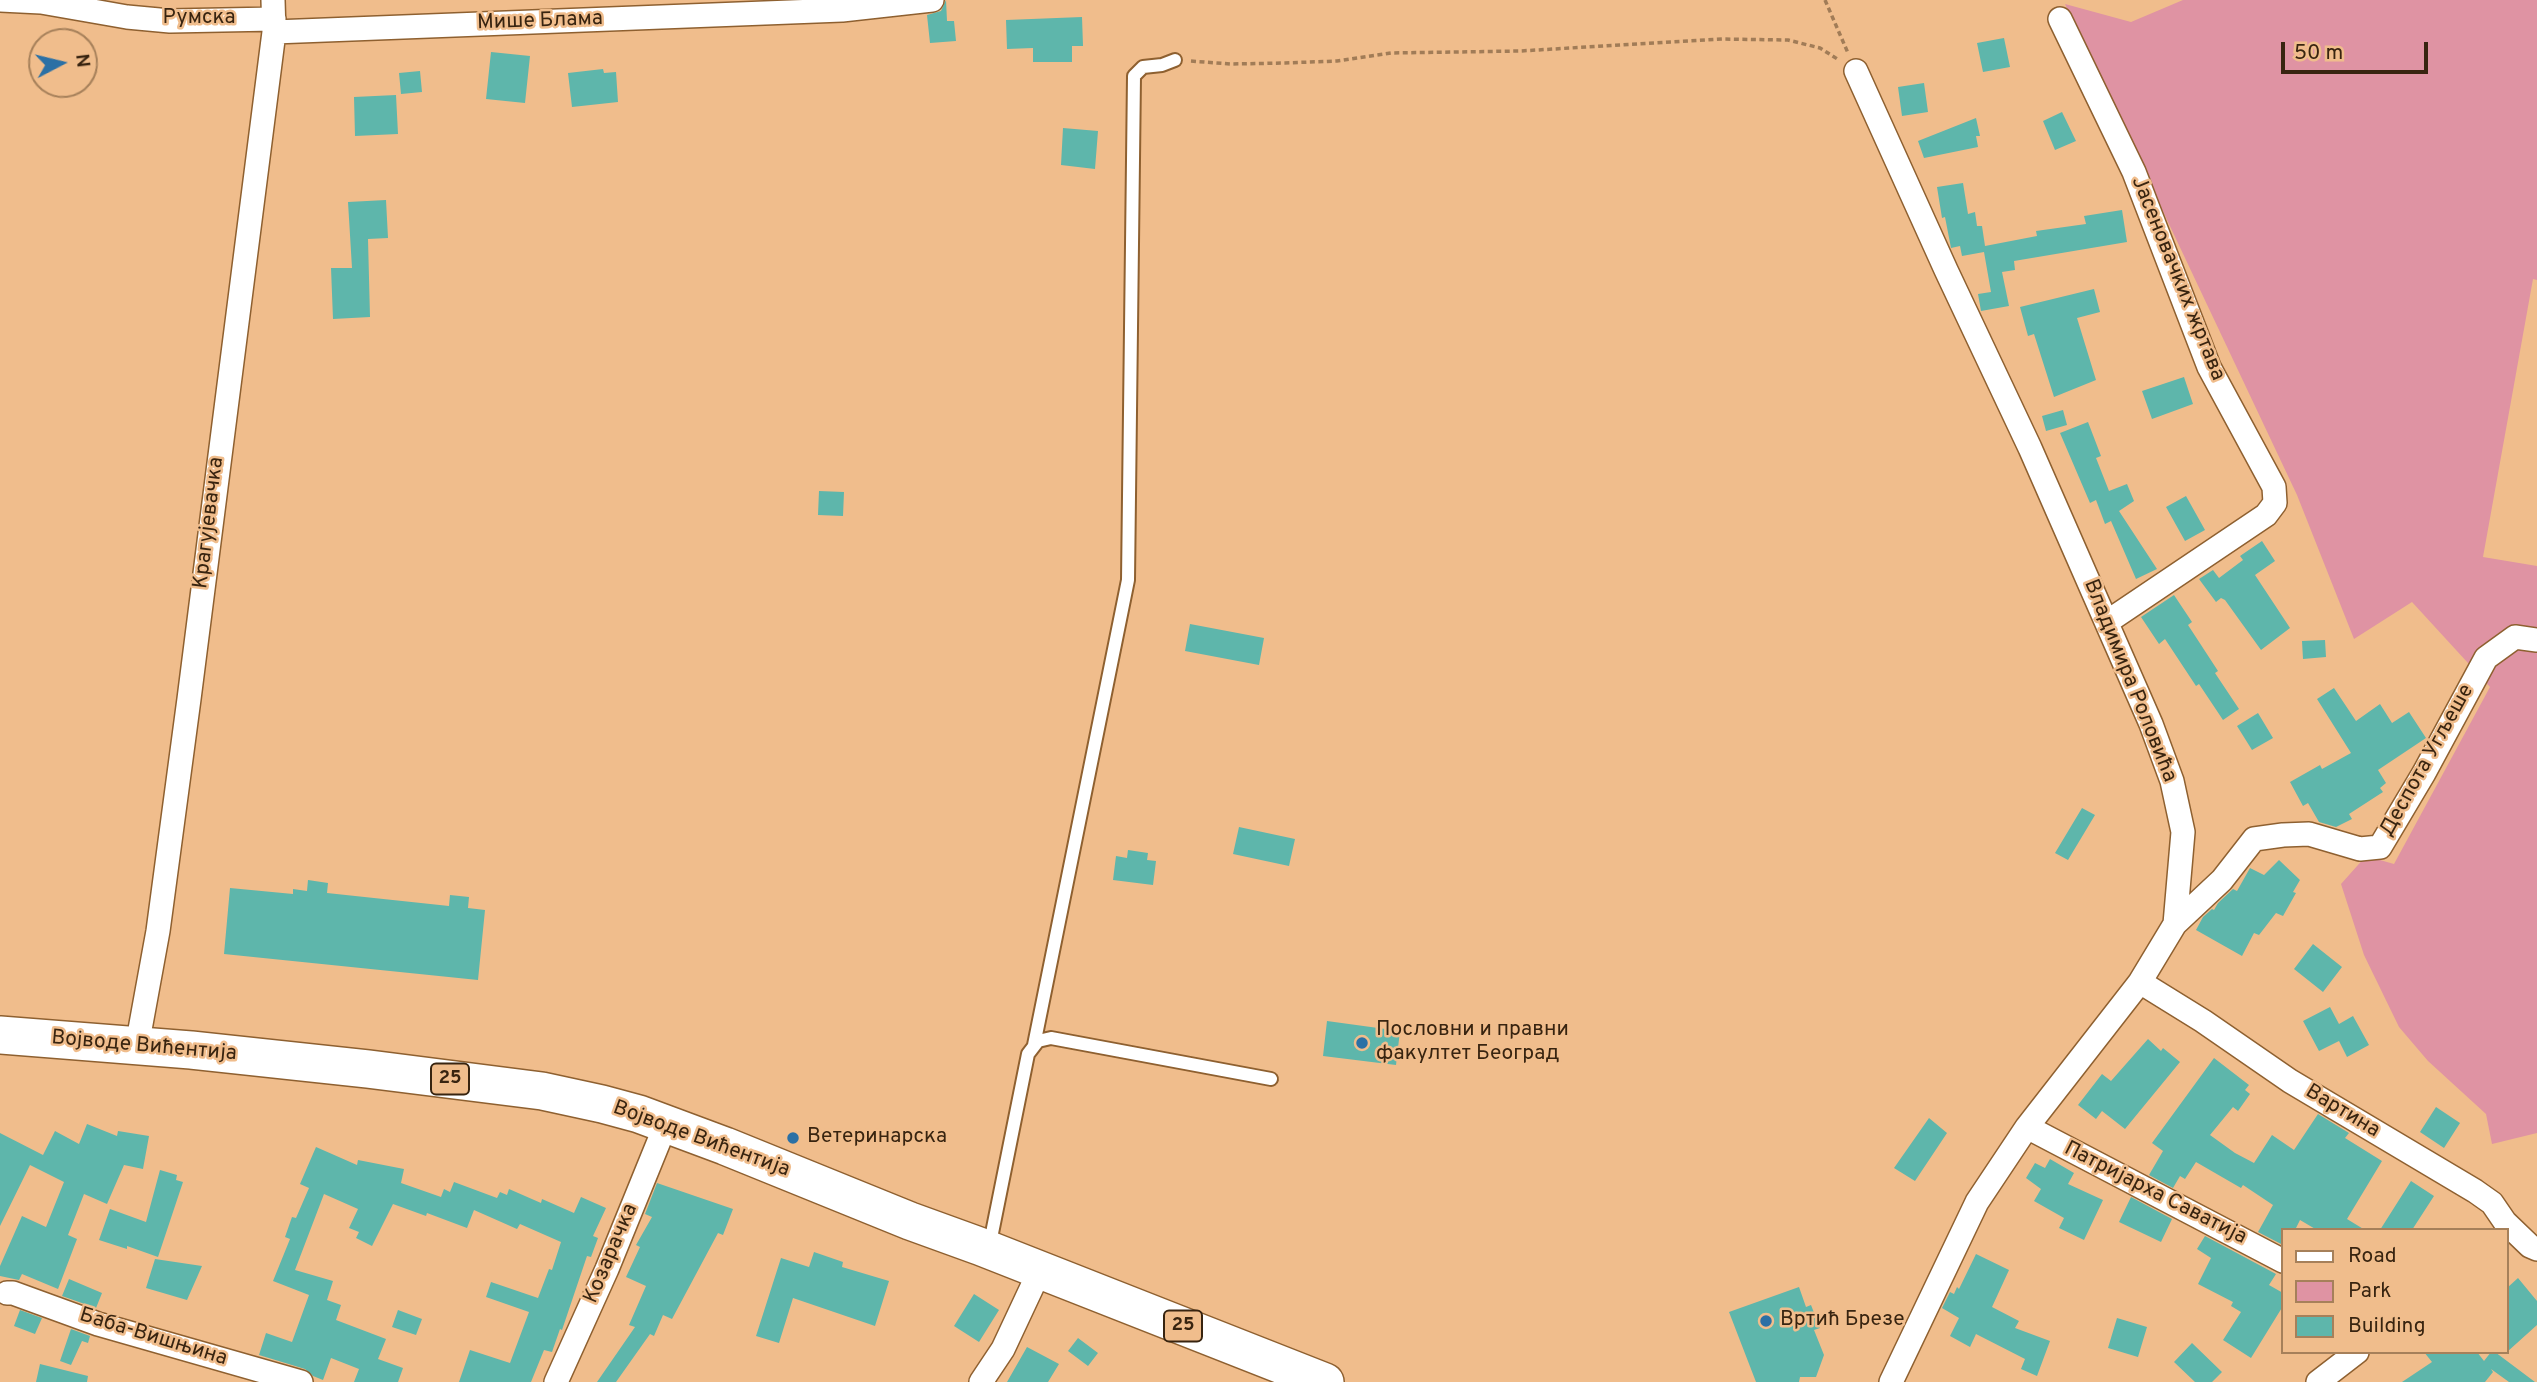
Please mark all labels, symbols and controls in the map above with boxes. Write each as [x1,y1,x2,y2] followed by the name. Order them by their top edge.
[162,6,236,32] street label: Румска
[477,7,603,37] street label: Мише Блама
[28,28,98,98] north arrow
[2285,28,2432,72] scale bar
[2294,40,2343,67] text: 50 m
[69,52,95,69] text: N
[2124,173,2230,385] street label: Јасеновачких жртава
[189,456,231,590] street label: Крагујевачка
[2077,576,2181,786] street label: Владимира Роловића
[2376,680,2480,842] street label: Деспота Угљеше
[1376,1018,1569,1068] place label: Пословни и правни факултет Београд
[50,1026,238,1068] street label: Војводе Вићентија
[1354,1035,1370,1051] marker: Пословни и правни факултет Београд
[431,1064,469,1094] road number: 25
[2300,1080,2384,1144] street label: Вартина
[609,1096,793,1184] street label: Војводе Вићентија
[807,1125,947,1151] place label: Ветеринарска
[785,1130,801,1146] marker: Ветеринарска
[2059,1137,2251,1251] street label: Патријарха Саватија
[580,1200,644,1308] street label: Козарачка
[2282,1228,2509,1354] legend
[2348,1243,2397,1270] text: Road
[2348,1278,2391,1305] text: Park
[76,1304,230,1372] street label: Баба-Вишњина
[1780,1308,1905,1334] place label: Вртић Брезе
[1164,1310,1202,1342] road number: 25
[1758,1313,1774,1329] marker: Вртић Брезе
[2348,1313,2426,1340] text: Building

